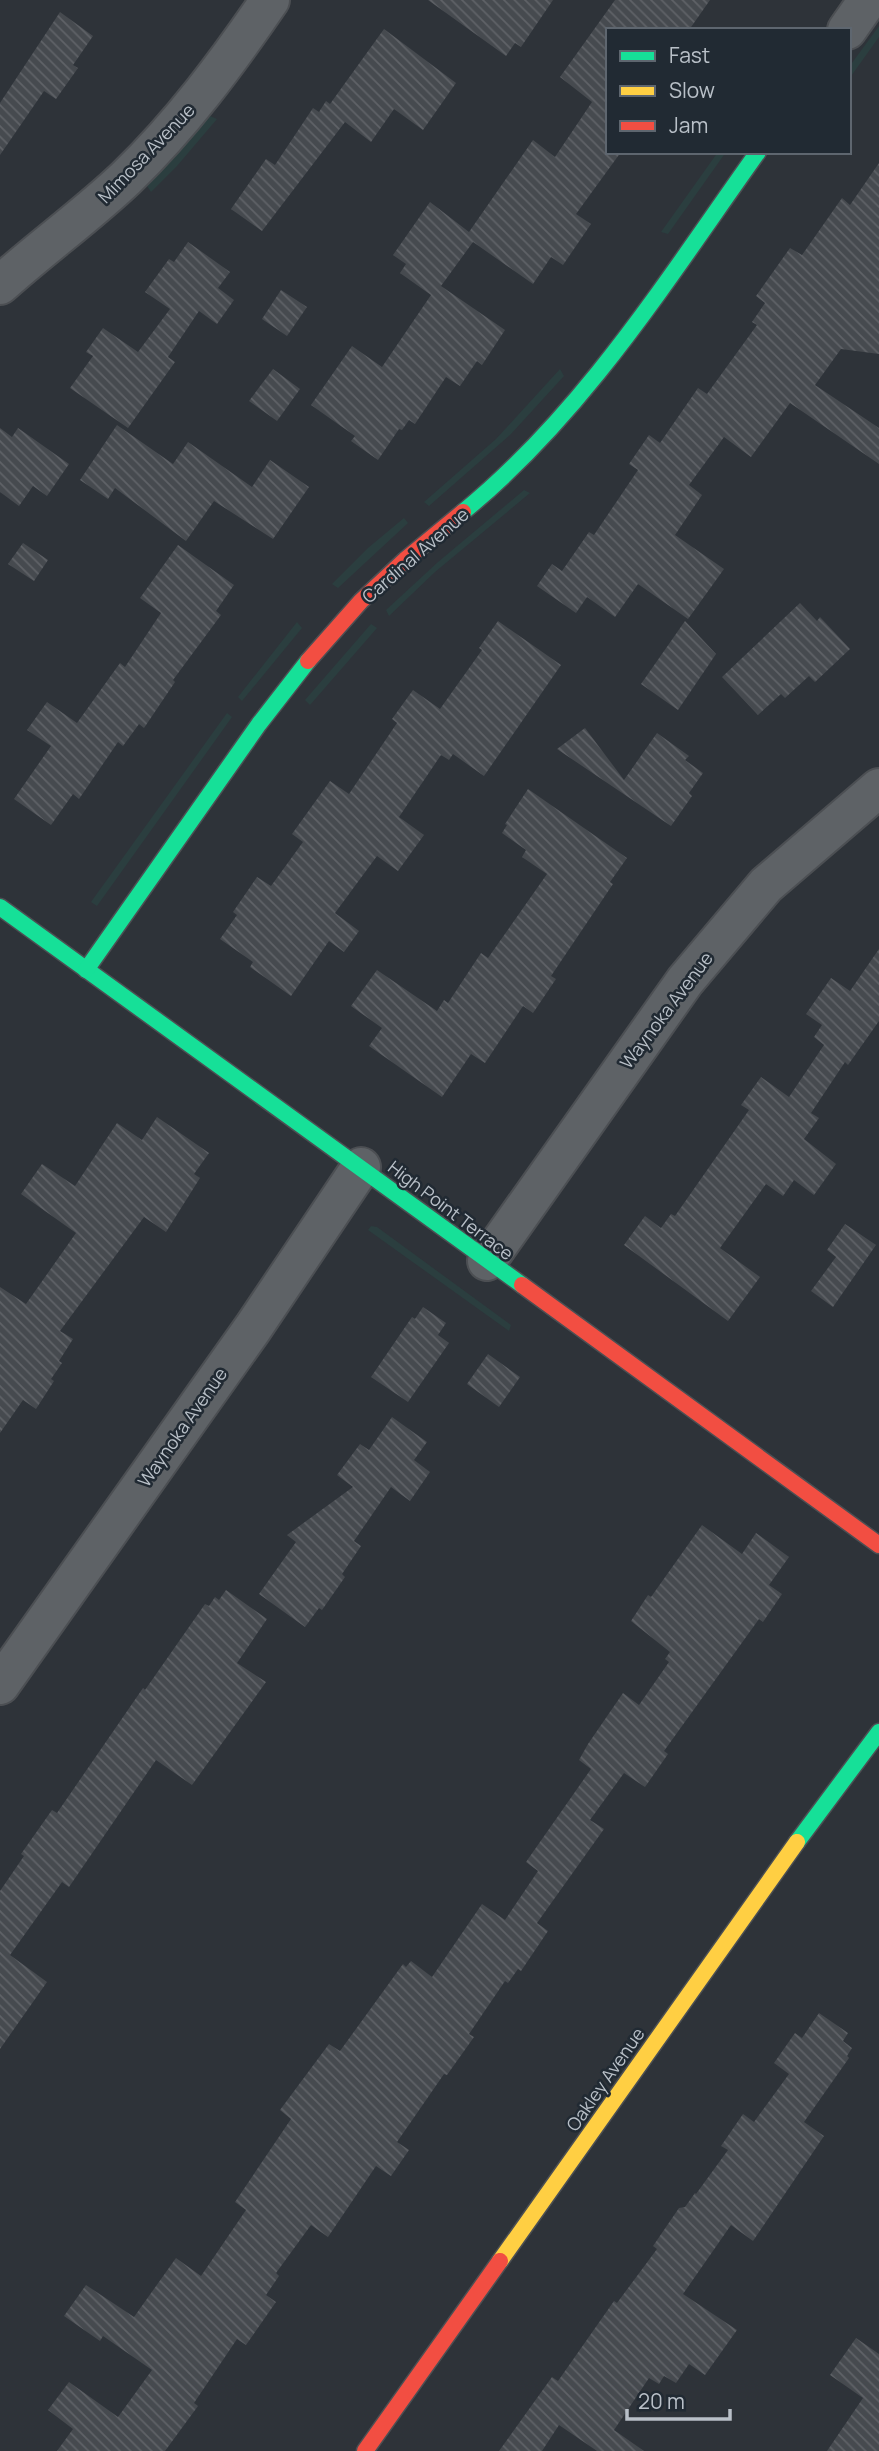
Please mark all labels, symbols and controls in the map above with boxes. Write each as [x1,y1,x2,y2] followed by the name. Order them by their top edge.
[606,28,851,154] legend
[669,41,710,69] text: Fast
[669,76,715,104] text: Slow
[92,98,200,208] street label: Mimosa Avenue
[669,111,708,139] text: Jam
[356,502,474,608] street label: Cardinal Avenue
[614,947,718,1073] street label: Waynoka Avenue
[383,1155,519,1265] street label: High Point Terrace
[132,1363,232,1491] street label: Waynoka Avenue
[560,2022,650,2136] street label: Oakley Avenue
[627,2378,730,2422] scale bar
[638,2387,685,2415] text: 20 m

